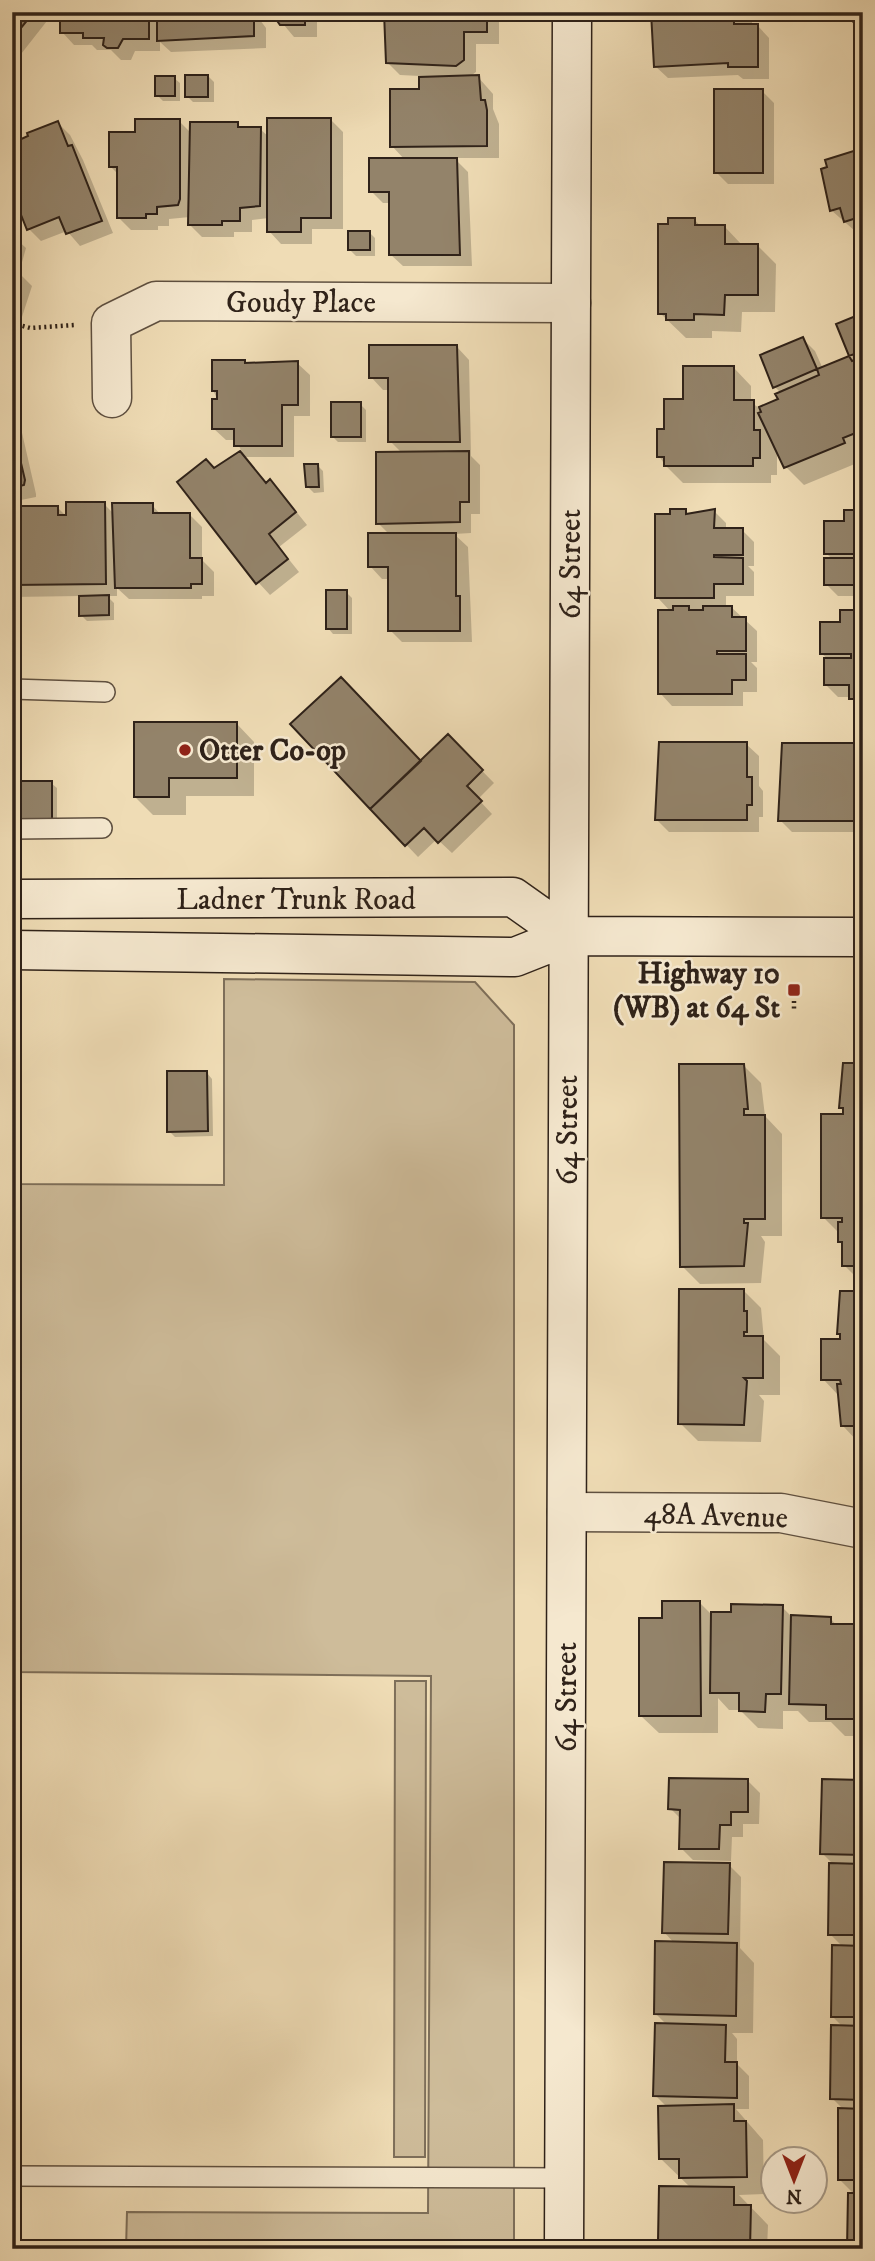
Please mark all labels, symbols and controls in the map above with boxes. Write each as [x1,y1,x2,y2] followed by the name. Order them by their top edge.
[226,285,376,322] street label: Goudy Place
[553,509,590,619] street label: 64 Street
[199,733,346,770] place label: Otter Co-op
[177,742,193,758] marker: Otter Co-op
[176,882,416,919] street label: Ladner Trunk Road
[613,956,780,1027] place label: Highway 10 (WB) at 64 St
[786,982,802,998] marker: Highway 10 (WB) at 64 St
[550,1075,587,1185] street label: 64 Street
[643,1495,789,1538] street label: 48A Avenue
[549,1642,586,1752] street label: 64 Street
[760,2146,830,2216] north arrow
[786,2184,802,2207] text: N

